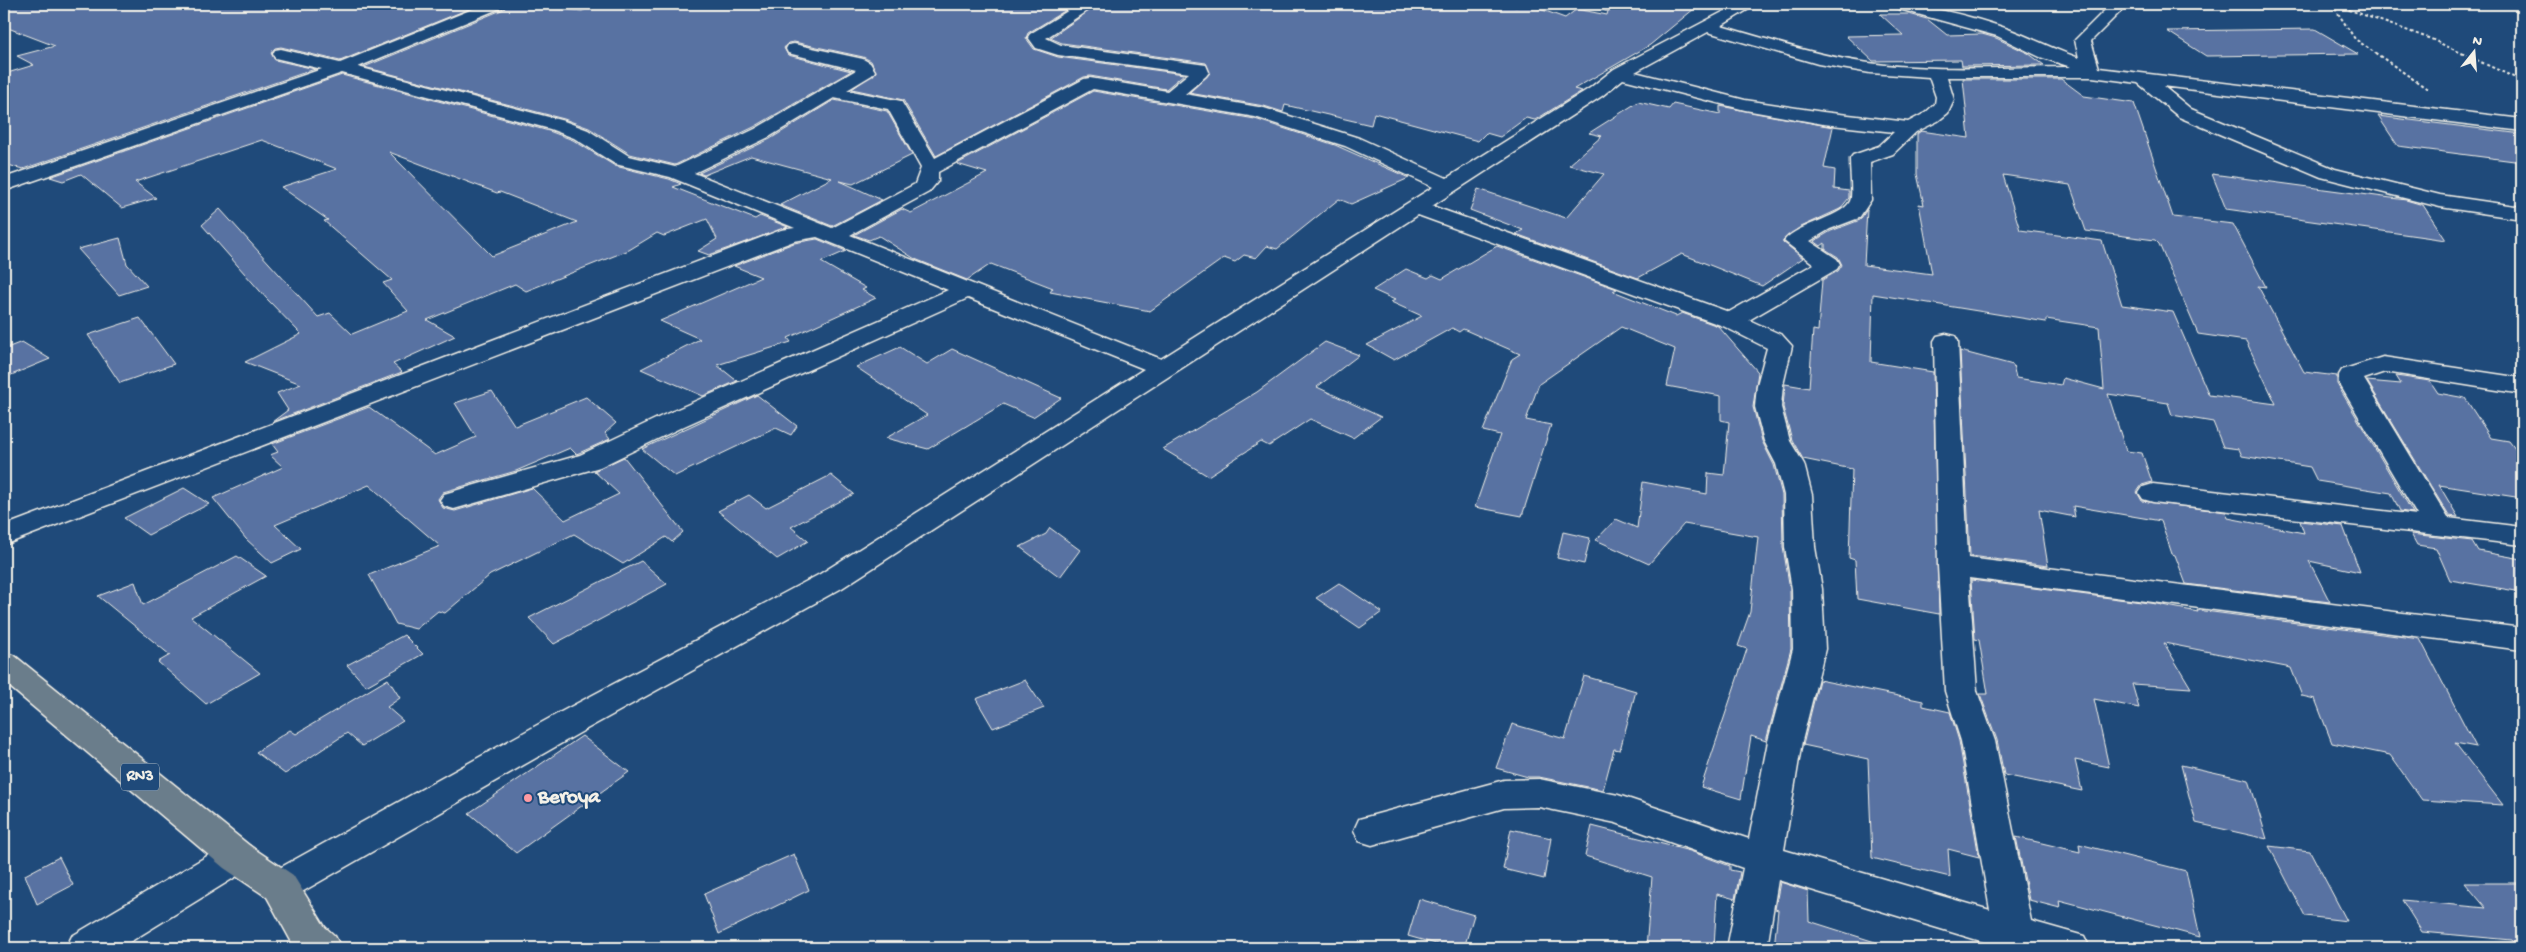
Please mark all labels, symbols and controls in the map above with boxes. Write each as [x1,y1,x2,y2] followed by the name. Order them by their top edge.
[2448,28,2498,78] north arrow
[2470,32,2484,51] text: N
[121,764,159,790] road number: RN3
[537,786,601,811] place label: Beroya
[522,792,534,804] marker: Beroya

